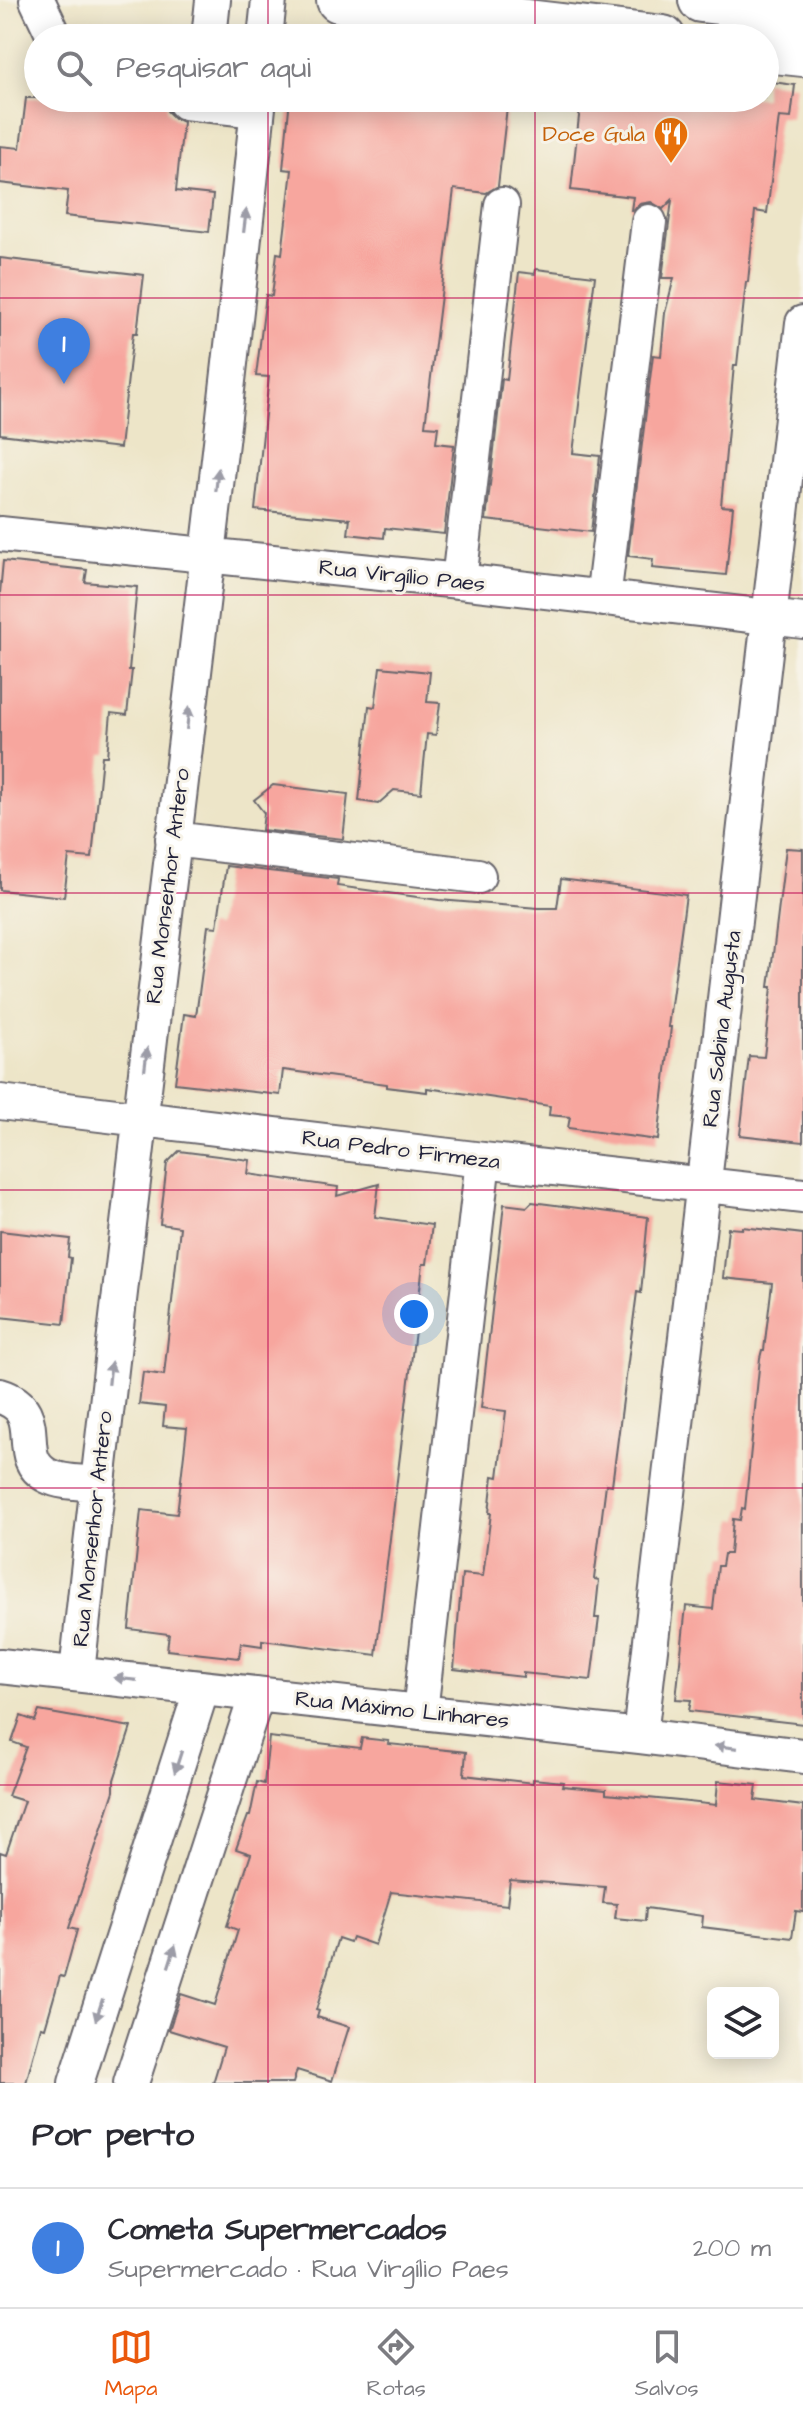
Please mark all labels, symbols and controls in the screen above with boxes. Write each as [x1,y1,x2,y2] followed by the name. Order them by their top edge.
[24,24,779,112] search box
[52,46,96,90] icon: search
[116,47,311,89] text: Pesquisar aqui
[652,115,690,165] restaurant icon: Doce Gula
[543,119,645,150] place label: Doce Gula
[238,208,251,233] one-way arrow
[38,318,90,384] pin: 1
[210,467,223,492] one-way arrow
[317,552,487,601] street label: Rua Virgílio Paes
[182,705,195,730] one-way arrow
[138,766,198,1006] street label: Rua Monsenhor Antero
[695,929,750,1129] street label: Rua Sabina Augusta
[140,1046,153,1071] one-way arrow
[300,1122,502,1178] street label: Rua Pedro Firmeza
[394,1294,434,1334] your location
[104,1360,117,1385] one-way arrow
[65,1409,121,1648] street label: Rua Monsenhor Antero
[112,1672,137,1685] one-way arrow
[293,1683,511,1737] street label: Rua Máximo Linhares
[713,1740,738,1753] one-way arrow
[172,1751,184,1775] one-way arrow
[167,1943,179,1967] one-way arrow
[707,1987,779,2059] map controls
[707,1987,779,2059] button: layers
[92,1998,105,2022] one-way arrow
[32,2111,194,2159] text: Por perto
[108,2209,447,2251] text: Cometa Supermercados
[56,2230,60,2266] text: 1
[693,2230,771,2266] text: 200 m
[108,2251,509,2287] text: Supermercado · Rua Virgílio Paes
[105,2325,157,2404] tab: Mapa
[367,2325,426,2404] tab: Rotas
[635,2325,698,2404] tab: Salvos

